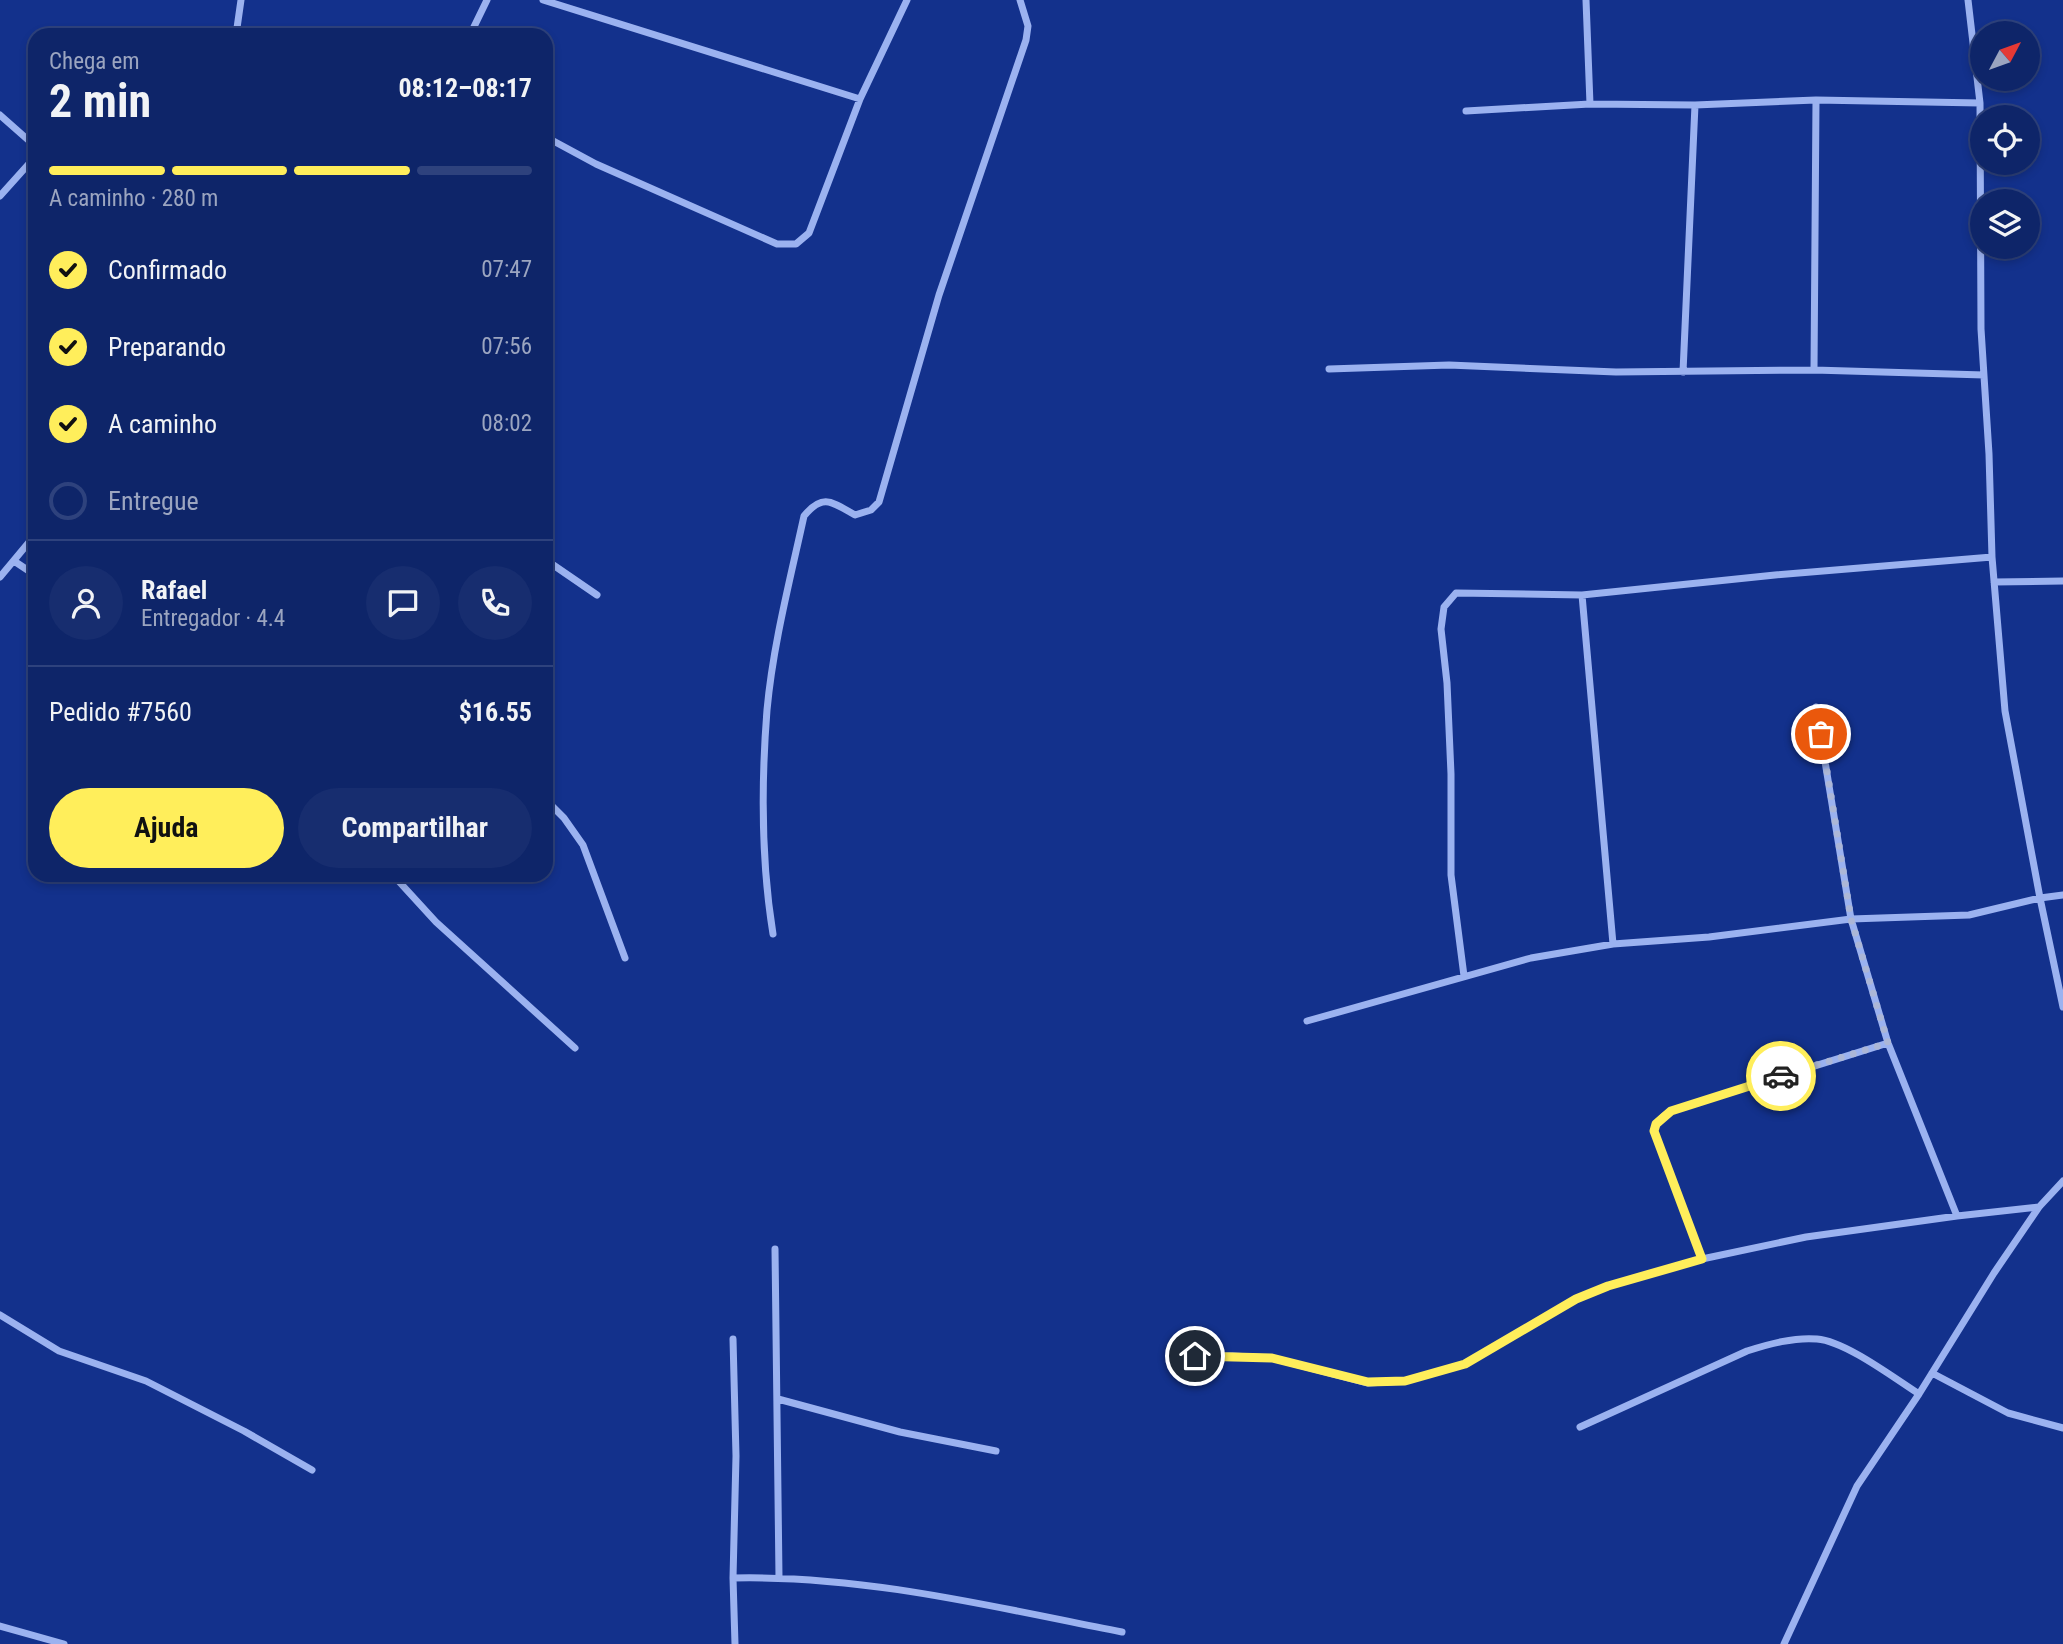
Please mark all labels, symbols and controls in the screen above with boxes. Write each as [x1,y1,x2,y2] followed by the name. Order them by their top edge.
[1970,21,2040,91] north arrow
[1970,21,2040,259] map controls
[49,48,140,75] text: Chega em
[398,73,532,103] text: 08:12–08:17
[49,74,151,128] text: 2 min
[1970,105,2040,175] button: locate
[49,185,218,212] text: A caminho · 280 m
[1970,189,2040,259] button: layers
[49,251,87,289] icon: check
[108,255,227,285] text: Confirmado
[481,256,532,283] text: 07:47
[49,328,87,366] icon: check
[108,332,226,362] text: Preparando
[481,333,532,360] text: 07:56
[49,405,87,443] icon: check
[108,409,217,439] text: A caminho
[481,410,532,437] text: 08:02
[108,486,199,516] text: Entregue
[49,566,123,640] button: person
[366,566,440,640] button: chat
[458,566,532,640] button: phone
[141,575,207,605] text: Rafael
[141,605,285,632] text: Entregador · 4.4
[49,697,192,727] text: Pedido #7560
[459,697,532,727] text: $16.55
[1791,704,1851,764] pin
[1802,715,1840,753] icon: bag
[49,788,284,868] button: Ajuda
[298,788,532,868] button: Compartilhar
[1746,1041,1816,1111] courier
[1762,1057,1800,1095] icon: car
[1165,1326,1225,1386] pin
[1176,1337,1214,1375] icon: home

